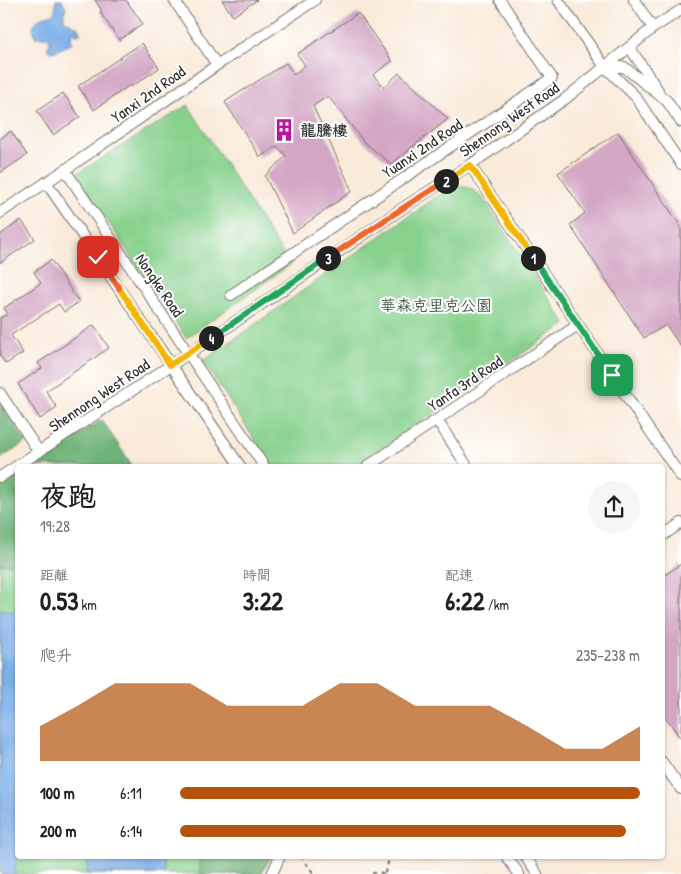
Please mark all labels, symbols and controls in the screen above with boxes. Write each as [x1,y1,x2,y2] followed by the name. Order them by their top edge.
[107,60,189,128] street label: Yanxi 2nd Road
[455,76,563,162] street label: Shennong West Road
[378,114,466,182] street label: Yuanxi 2nd Road
[271,117,297,143] building icon: 龍騰樓
[300,119,348,141] place label: 龍騰樓
[434,168,458,194] pin: 2
[77,236,119,278] pin
[84,243,112,271] icon: check
[316,246,340,270] pin: 3
[520,246,546,270] pin: 1
[131,249,189,321] street label: Nongke Road
[325,249,332,268] text: 3
[531,249,536,268] text: 1
[380,294,492,316] park label: 華森克里克公園
[198,326,224,350] pin: 4
[209,329,214,348] text: 4
[423,350,507,416] street label: Yanfa 3rd Road
[44,353,154,437] street label: Shennong West Road
[591,354,633,396] pin
[598,361,626,389] icon: arrive
[40,477,96,515] text: 夜跑
[588,481,640,533] button: share
[40,515,70,537] text: 19:28
[40,565,68,584] text: 距離
[243,565,271,584] text: 時間
[445,565,473,584] text: 配速
[40,584,78,618] text: 0.53
[243,584,283,618] text: 3:22
[445,584,485,618] text: 6:22
[78,595,97,614] text: km
[485,595,509,614] text: /km
[40,644,72,666] text: 爬升
[576,644,640,666] text: 235–238 m
[40,782,75,804] text: 100 m
[120,782,142,804] text: 6:11
[40,820,76,842] text: 200 m
[120,820,142,842] text: 6:14

